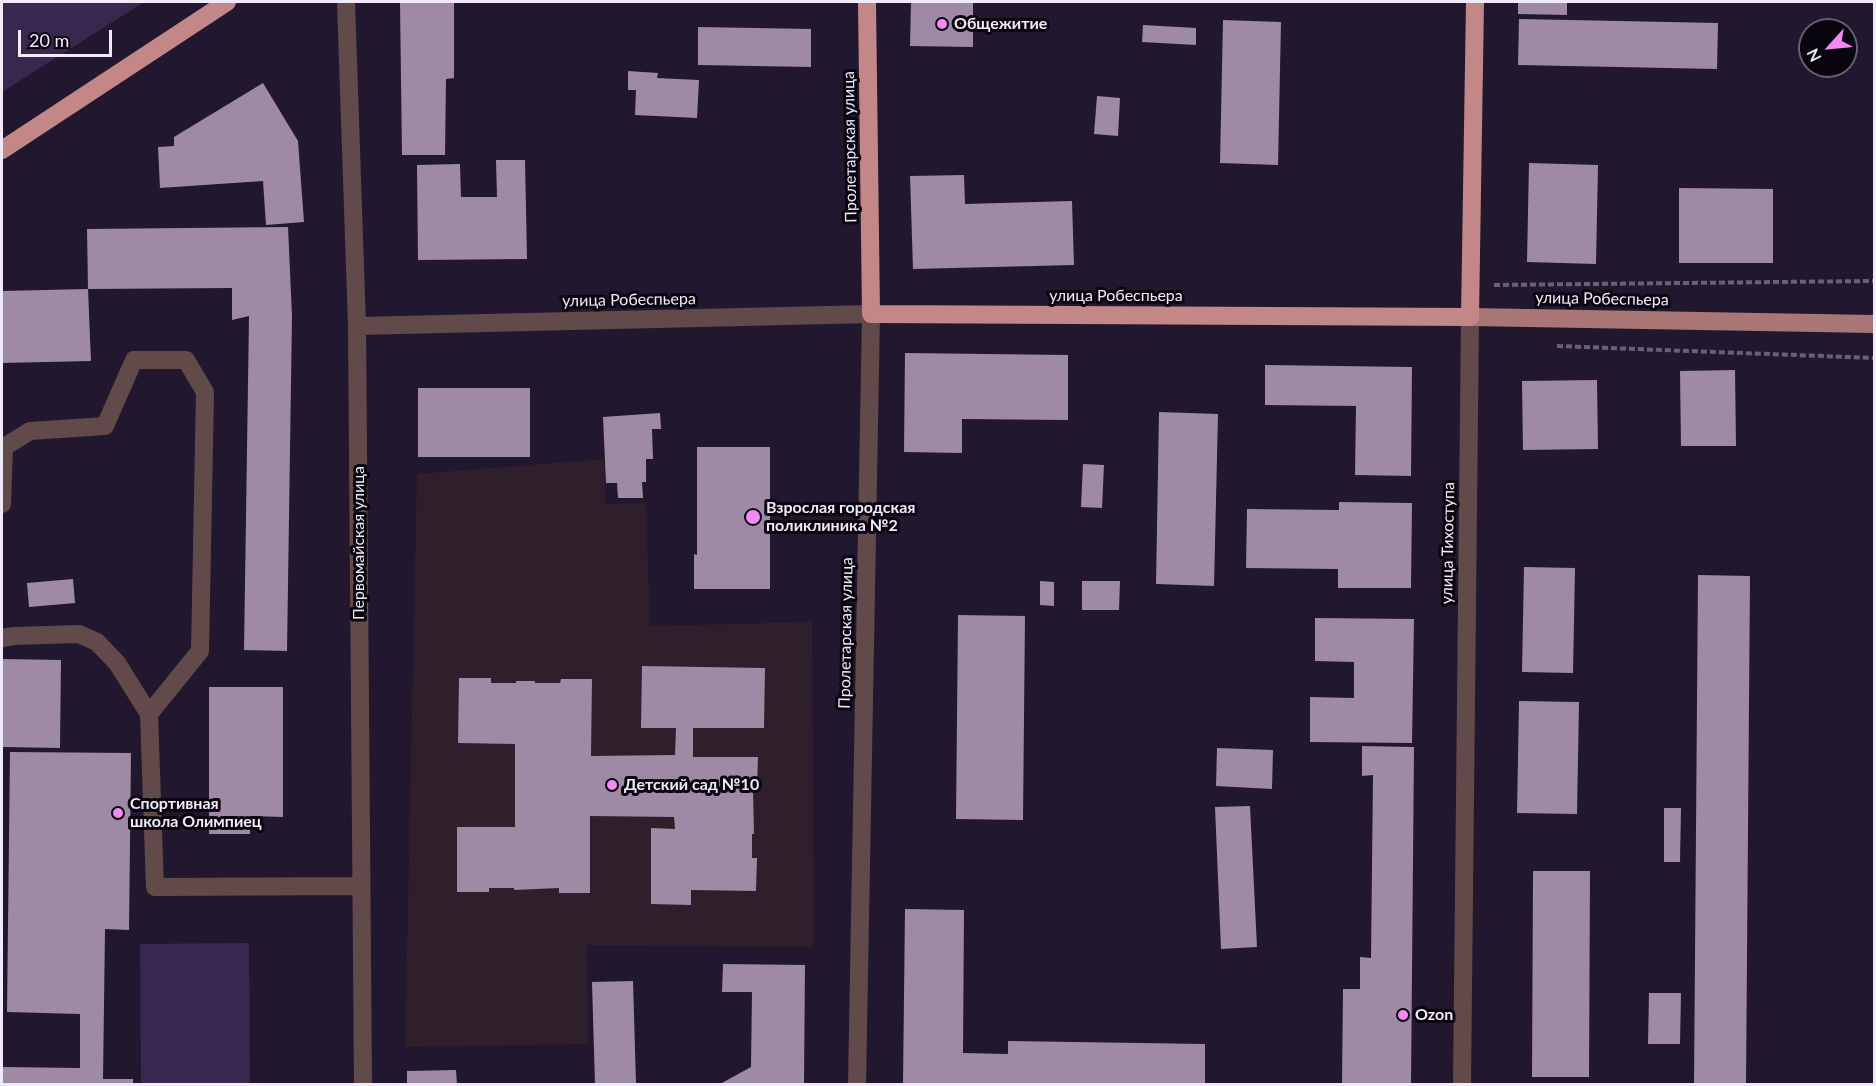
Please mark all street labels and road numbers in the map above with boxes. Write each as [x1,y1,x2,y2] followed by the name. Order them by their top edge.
[839,71,861,223] street label: Пролетарская улица
[1049,286,1183,306] street label: улица Робеспьера
[1535,288,1669,310] street label: улица Робеспьера
[562,289,696,311] street label: улица Робеспьера
[349,466,369,620] street label: Первомайская улица
[1437,482,1459,604] street label: улица Тихоступа
[835,557,857,709] street label: Пролетарская улица

